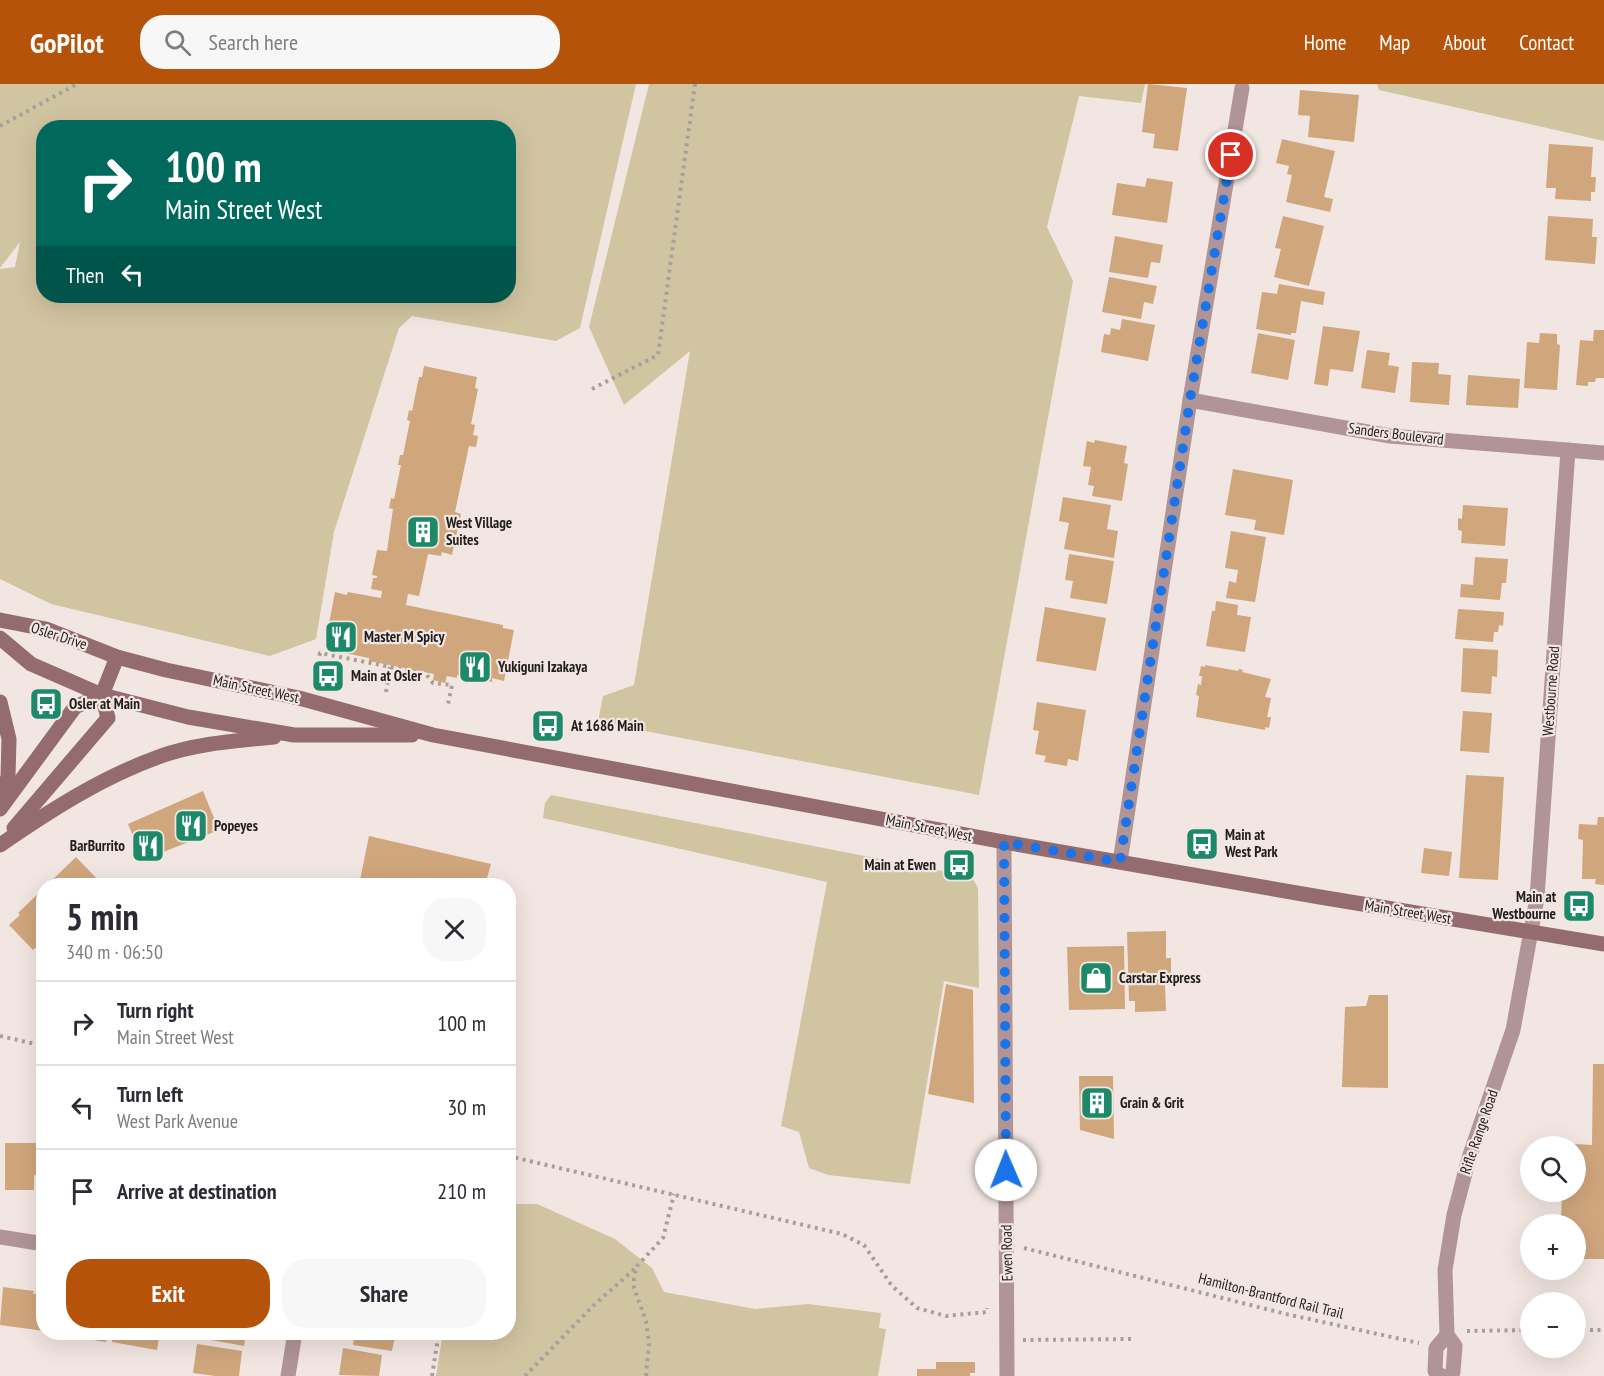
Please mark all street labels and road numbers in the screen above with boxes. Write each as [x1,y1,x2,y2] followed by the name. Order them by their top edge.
[1347,418,1445,449] street label: Sanders Boulevard
[29,618,89,653] street label: Osler Drive
[1538,645,1563,737] street label: Westbourne Road
[211,670,301,707] street label: Main Street West
[884,810,974,845] street label: Main Street West
[1363,895,1453,928] street label: Main Street West
[1455,1087,1502,1177] street label: Rifle Range Road
[997,1224,1016,1282] street label: Ewen Road
[1197,1268,1346,1323] street label: Hamilton-Brantford Rail Trail

